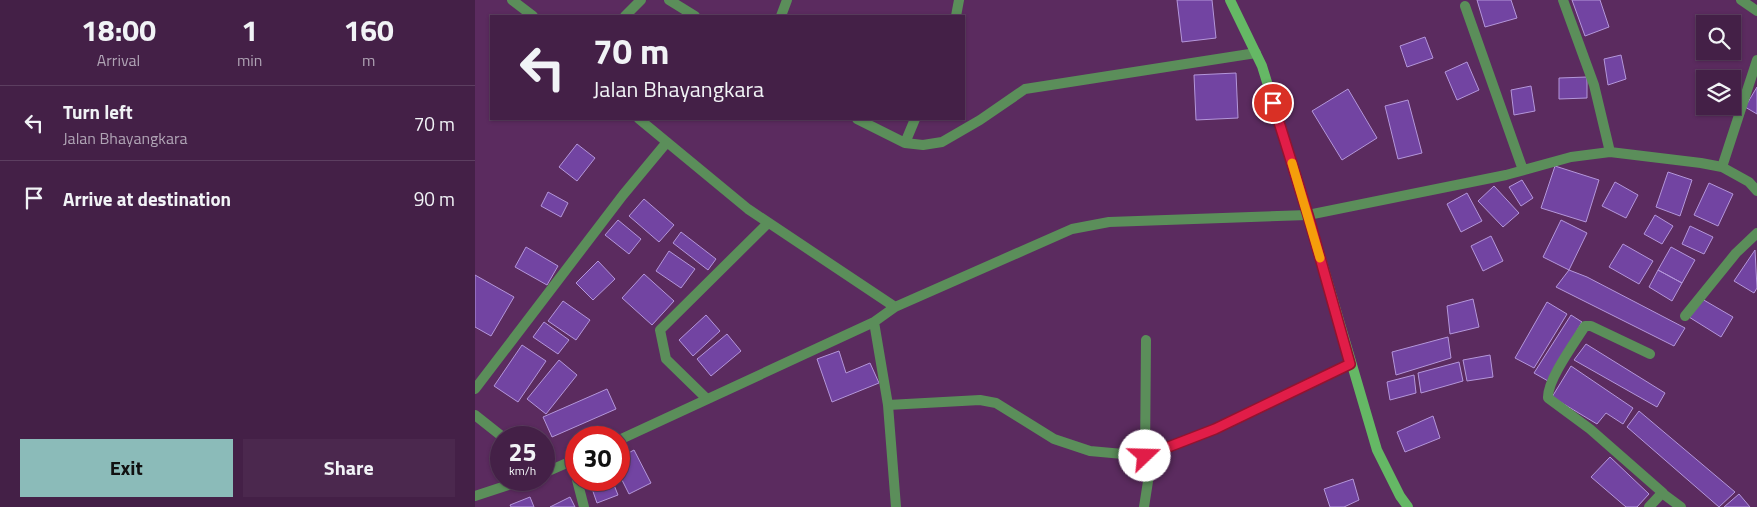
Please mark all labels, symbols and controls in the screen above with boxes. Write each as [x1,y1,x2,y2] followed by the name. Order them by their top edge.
[81,7,156,53] text: 18:00
[241,7,258,53] text: 1
[344,7,394,53] text: 160
[1696,15,1741,115] map controls
[1696,15,1741,60] button: search
[593,24,669,78] text: 70 m
[510,35,575,100] icon: left
[97,48,140,72] text: Arrival
[237,48,262,72] text: min
[362,48,375,72] text: m
[1696,70,1741,115] button: layers
[593,72,764,106] text: Jalan Bhayangkara
[1252,82,1294,124] pin
[1259,89,1287,117] icon: arrive
[63,97,133,126] text: Turn left
[20,109,48,137] icon: left
[414,109,455,138] text: 70 m
[63,126,187,150] text: Jalan Bhayangkara
[20,184,48,212] icon: arrive
[63,184,231,213] text: Arrive at destination
[414,184,455,213] text: 90 m
[565,426,630,491] speed limit sign: 30
[1118,429,1170,481] position arrow
[508,433,537,471] text: 25
[20,439,233,497] button: Exit
[243,439,455,497] button: Share
[509,461,536,480] text: km/h

